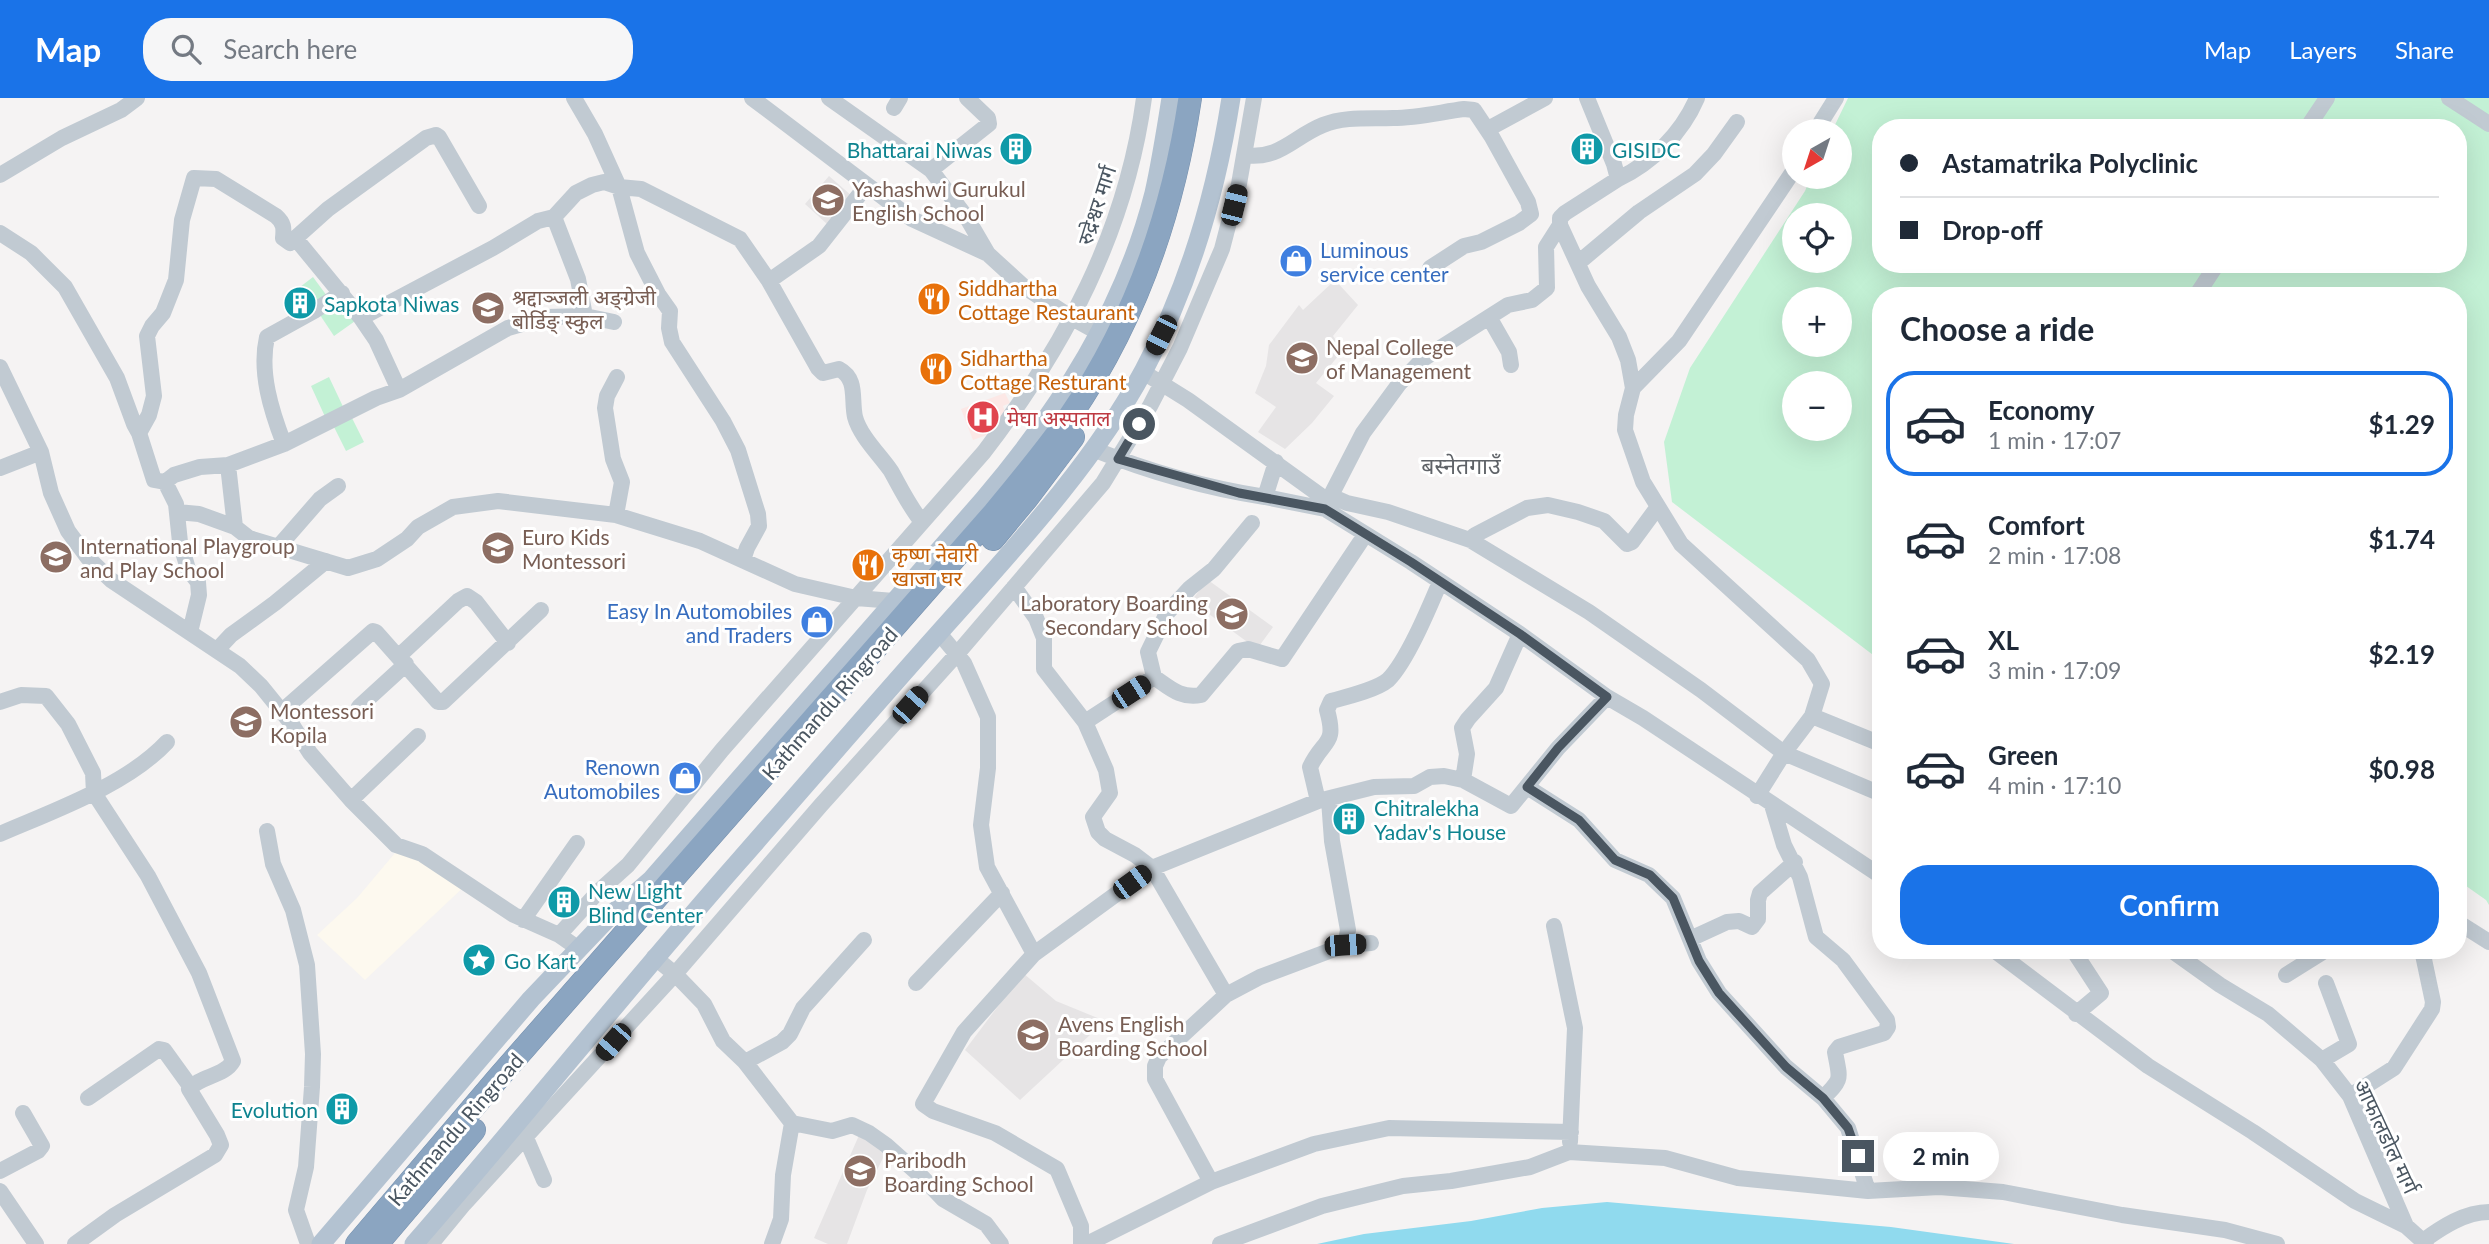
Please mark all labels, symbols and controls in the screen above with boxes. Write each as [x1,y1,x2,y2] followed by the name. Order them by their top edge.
[143,18,633,81] search box
[35,29,101,69] text: Map
[167,30,205,68] icon: search
[223,33,357,65] text: Search here
[2204,35,2251,64] text: Map
[2289,35,2357,64] text: Layers
[2395,35,2454,64] text: Share
[1782,119,1852,189] north arrow
[1782,119,1852,441] map controls
[997,130,1035,168] building icon: Bhattarai Niwas
[1568,130,1606,168] building icon: GISIDC
[847,137,992,162] place label: Bhattarai Niwas
[1612,137,1681,162] place label: GISIDC
[1942,147,2198,179] text: Astamatrika Polyclinic
[1071,161,1121,248] street label: रुद्रेश्वर मार्ग
[852,176,1026,225] place label: Yashashwi Gurukul English School
[809,181,847,219] school or university icon: Yashashwi Gurukul English School
[1219,182,1250,228] car
[1782,203,1852,273] button: locate
[1942,214,2043,246] text: Drop-off
[1320,237,1449,286] place label: Luminous service center
[1277,242,1315,280] shop icon: Luminous service center
[958,275,1135,324] place label: Siddhartha Cottage Restaurant
[915,280,953,318] restaurant icon: Siddhartha Cottage Restaurant
[281,284,319,322] building icon: Sapkota Niwas
[512,284,656,335] place label: श्रद्दाञ्जली अङ्‍ग्रेजी बोर्डिङ् स्कुल
[1782,287,1852,357] button: +
[469,289,507,327] school or university icon: श्रद्दाञ्जली अङ्‍ग्रेजी बोर्डिङ् स्कुल
[324,291,459,316] place label: Sapkota Niwas
[1900,309,2094,348] text: Choose a ride
[1143,312,1180,358] car
[1326,334,1472,383] place label: Nepal College of Management
[1283,339,1321,377] school or university icon: Nepal College of Management
[960,345,1127,394] place label: Sidhartha Cottage Resturant
[917,350,955,388] restaurant icon: Sidhartha Cottage Resturant
[1782,371,1852,441] button: −
[1904,392,1967,455] icon: car
[1988,394,2094,426] text: Economy
[964,398,1002,436] hospital icon: मेघा अस्पताल
[1007,405,1111,430] place label: मेघा अस्पताल
[1123,408,1155,440] route start
[2369,408,2435,440] text: $1.29
[1988,426,2121,454] text: 1 min · 17:07
[1421,451,1501,479] district label: बस्नेतगाउँ
[1904,507,1967,570] icon: car
[1988,509,2085,541] text: Comfort
[2369,523,2435,555] text: $1.74
[522,524,626,573] place label: Euro Kids Montessori
[479,529,517,567] school or university icon: Euro Kids Montessori
[80,533,295,582] place label: International Playgroup and Play School
[37,538,75,576] school or university icon: International Playgroup and Play School
[892,541,979,590] place label: कृष्ण नेवारी खाजा घर
[1988,541,2121,569] text: 2 min · 17:08
[849,546,887,584] restaurant icon: कृष्ण नेवारी खाजा घर
[1020,590,1208,639] place label: Laboratory Boarding Secondary School
[1213,595,1251,633] school or university icon: Laboratory Boarding Secondary School
[607,598,792,647] place label: Easy In Automobiles and Traders
[798,603,836,641] shop icon: Easy In Automobiles and Traders
[756,622,902,784] street label: Kathmandu Ringroad
[1904,622,1967,685] icon: car
[1988,624,2019,656] text: XL
[2369,638,2435,670] text: $2.19
[1988,656,2121,684] text: 3 min · 17:09
[1108,672,1155,712] car
[889,682,932,728] car
[270,698,374,747] place label: Montessori Kopila
[227,703,265,741] school or university icon: Montessori Kopila
[1904,737,1967,800] icon: car
[1988,739,2058,771] text: Green
[2369,753,2435,785] text: $0.98
[544,754,660,803] place label: Renown Automobiles
[666,759,704,797] shop icon: Renown Automobiles
[1988,771,2121,799] text: 4 min · 17:10
[1374,795,1506,844] place label: Chitralekha Yadav's House
[1330,800,1368,838] building icon: Chitralekha Yadav's House
[1109,861,1156,903] car
[1900,865,2439,945] button: Confirm
[588,878,703,927] place label: New Light Blind Center
[545,883,583,921] building icon: New Light Blind Center
[1324,933,1367,957] car
[460,941,498,979] place icon: Go Kart
[504,948,576,973] place label: Go Kart
[1058,1011,1208,1060] place label: Avens English Boarding School
[1014,1016,1052,1054] school or university icon: Avens English Boarding School
[592,1019,635,1065] car
[382,1048,528,1210] street label: Kathmandu Ringroad
[2350,1075,2425,1198] street label: आफालडोल मार्ग
[323,1090,361,1128] building icon: Evolution
[231,1097,318,1122] place label: Evolution
[1882,1132,1998,1180] callout: 2 min
[1842,1140,1874,1172] route end
[1912,1142,1970,1170] text: 2 min
[884,1147,1034,1196] place label: Paribodh Boarding School
[841,1152,879,1190] school or university icon: Paribodh Boarding School

